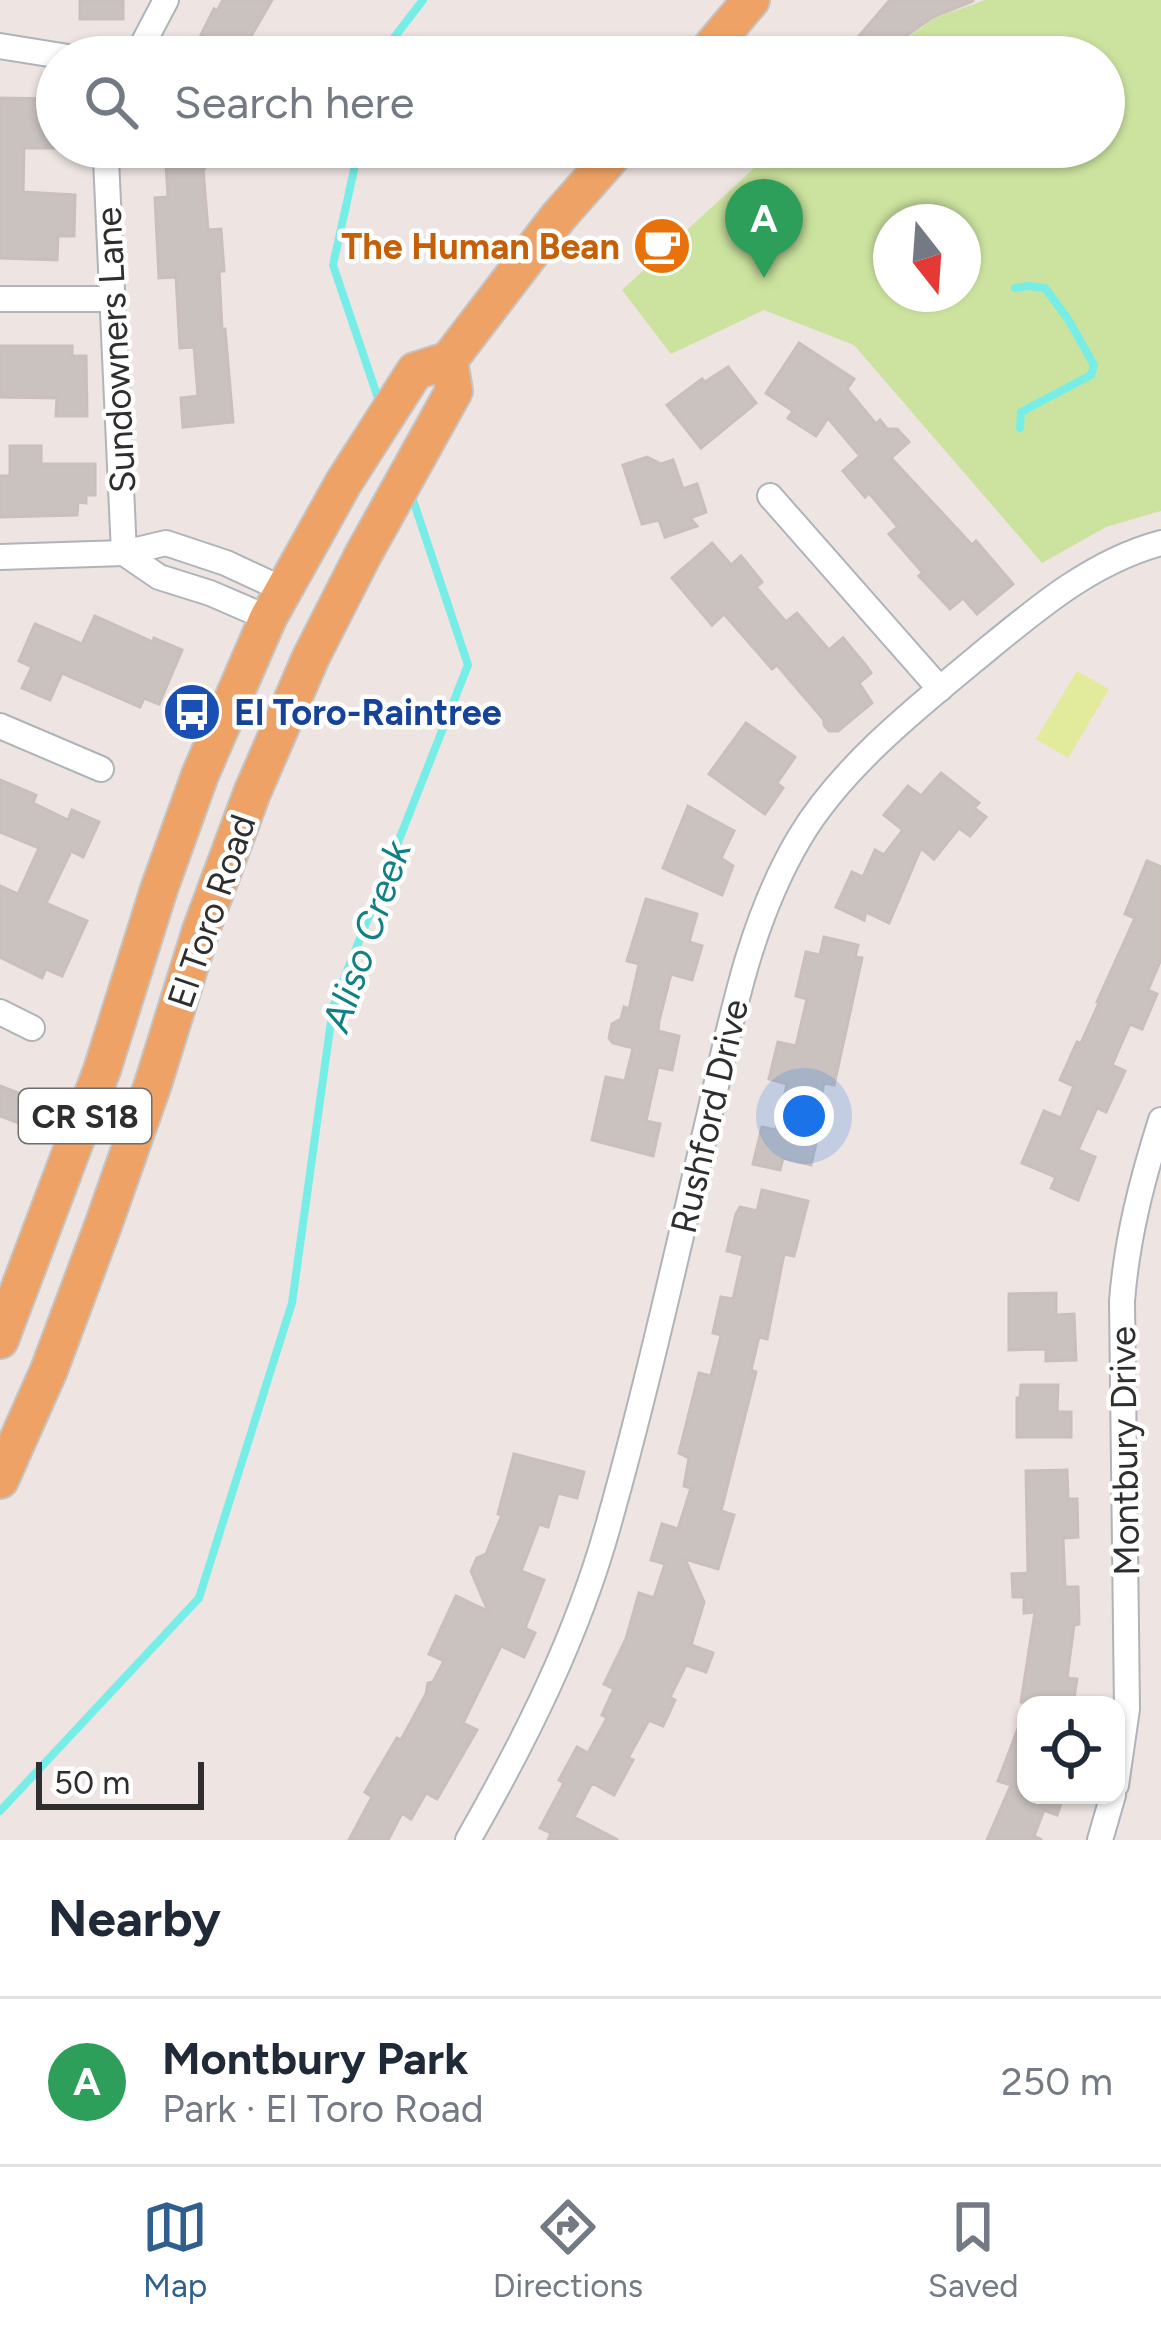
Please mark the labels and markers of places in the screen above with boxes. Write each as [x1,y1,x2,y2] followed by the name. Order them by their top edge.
[725,179,803,278] pin: A
[631,215,693,277] cafe icon: The Human Bean
[341,225,620,268] place label: The Human Bean
[161,681,223,743] bus stop icon: El Toro-Raintree
[234,691,502,734] place label: El Toro-Raintree

